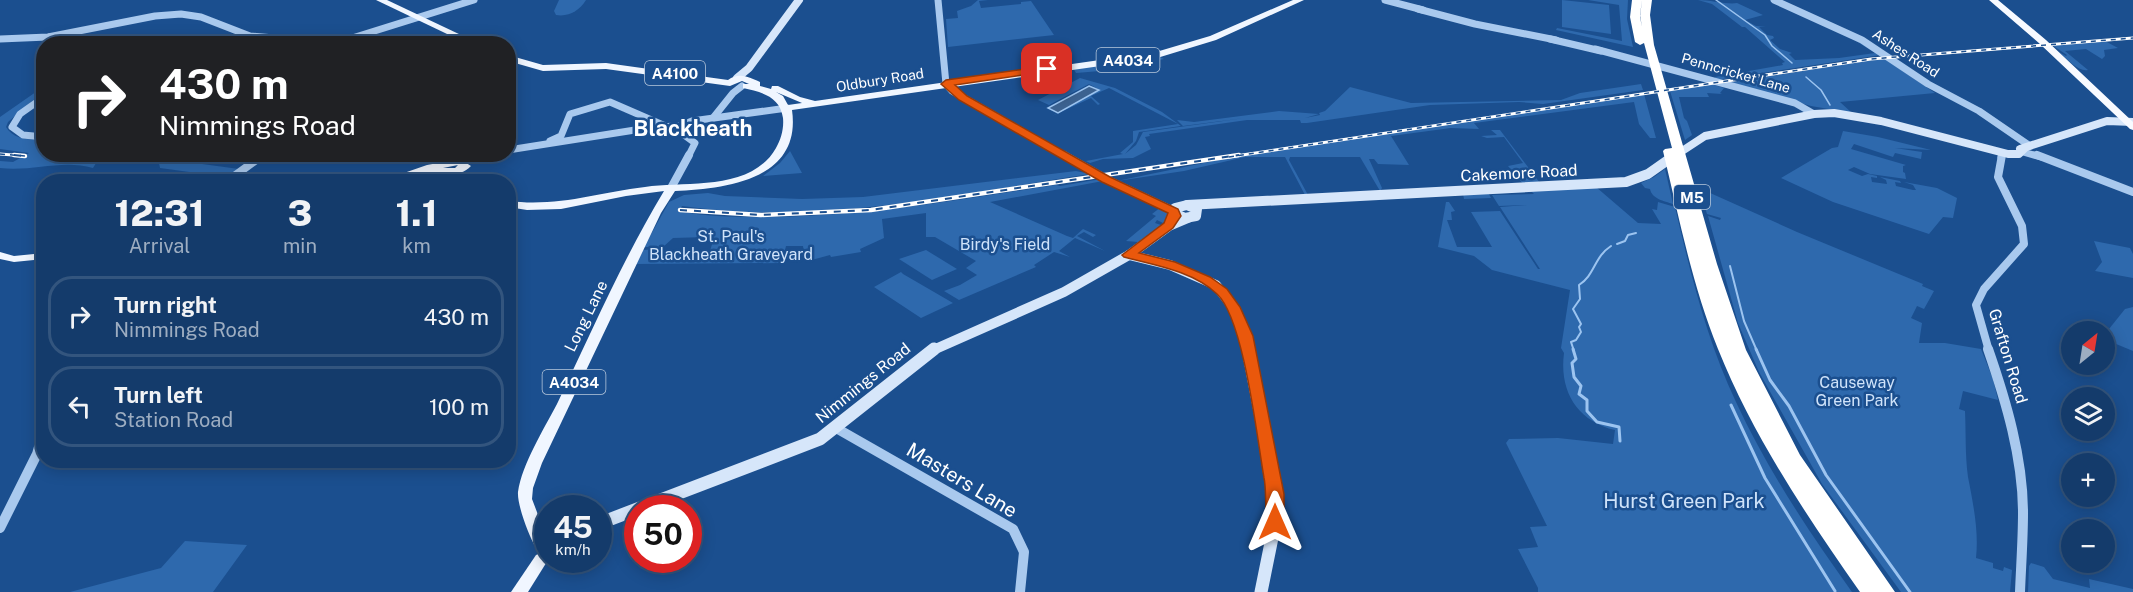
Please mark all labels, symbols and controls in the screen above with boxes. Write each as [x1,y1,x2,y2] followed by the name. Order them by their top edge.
[1870,25,1942,81] street label: Ashes Road
[1021,43,1072,94] pin
[1096,48,1160,72] road number: A4034
[1680,50,1792,96] street label: Penncricket Lane
[1030,52,1063,85] icon: arrive
[159,59,289,108] text: 430 m
[60,60,138,138] icon: right
[645,61,705,85] road number: A4100
[835,65,925,95] street label: Oldbury Road
[159,109,356,141] text: Nimmings Road
[633,115,753,141] district label: Blackheath
[1460,160,1578,186] street label: Cakemore Road
[1674,185,1710,209] road number: M5
[115,192,205,234] text: 12:31
[288,192,312,234] text: 3
[395,192,437,234] text: 1.1
[649,227,813,264] park label: St. Paul's Blackheath Graveyard
[129,234,190,258] text: Arrival
[283,234,317,258] text: min
[402,234,431,258] text: km
[960,235,1050,254] park label: Birdy's Field
[561,277,611,355] street label: Long Lane
[114,292,217,318] text: Turn right
[63,300,96,333] icon: right
[424,304,489,330] text: 430 m
[1985,306,2031,406] street label: Grafton Road
[114,318,260,342] text: Nimmings Road
[2061,321,2115,375] north arrow
[2061,321,2115,573] map controls
[812,339,914,427] street label: Nimmings Road
[542,370,606,394] road number: A4034
[1815,373,1899,410] park label: Causeway Green Park
[114,382,203,408] text: Turn left
[2061,387,2115,441] button: layers
[63,390,96,423] icon: left
[429,394,489,420] text: 100 m
[114,408,233,432] text: Station Road
[902,437,1022,523] street label: Masters Lane
[2061,453,2115,507] button: +
[1603,489,1765,513] park label: Hurst Green Park
[1243,490,1307,554] position arrow
[624,495,702,573] speed limit sign: 50
[553,509,593,545] text: 45
[2061,519,2115,573] button: −
[555,541,591,558] text: km/h

